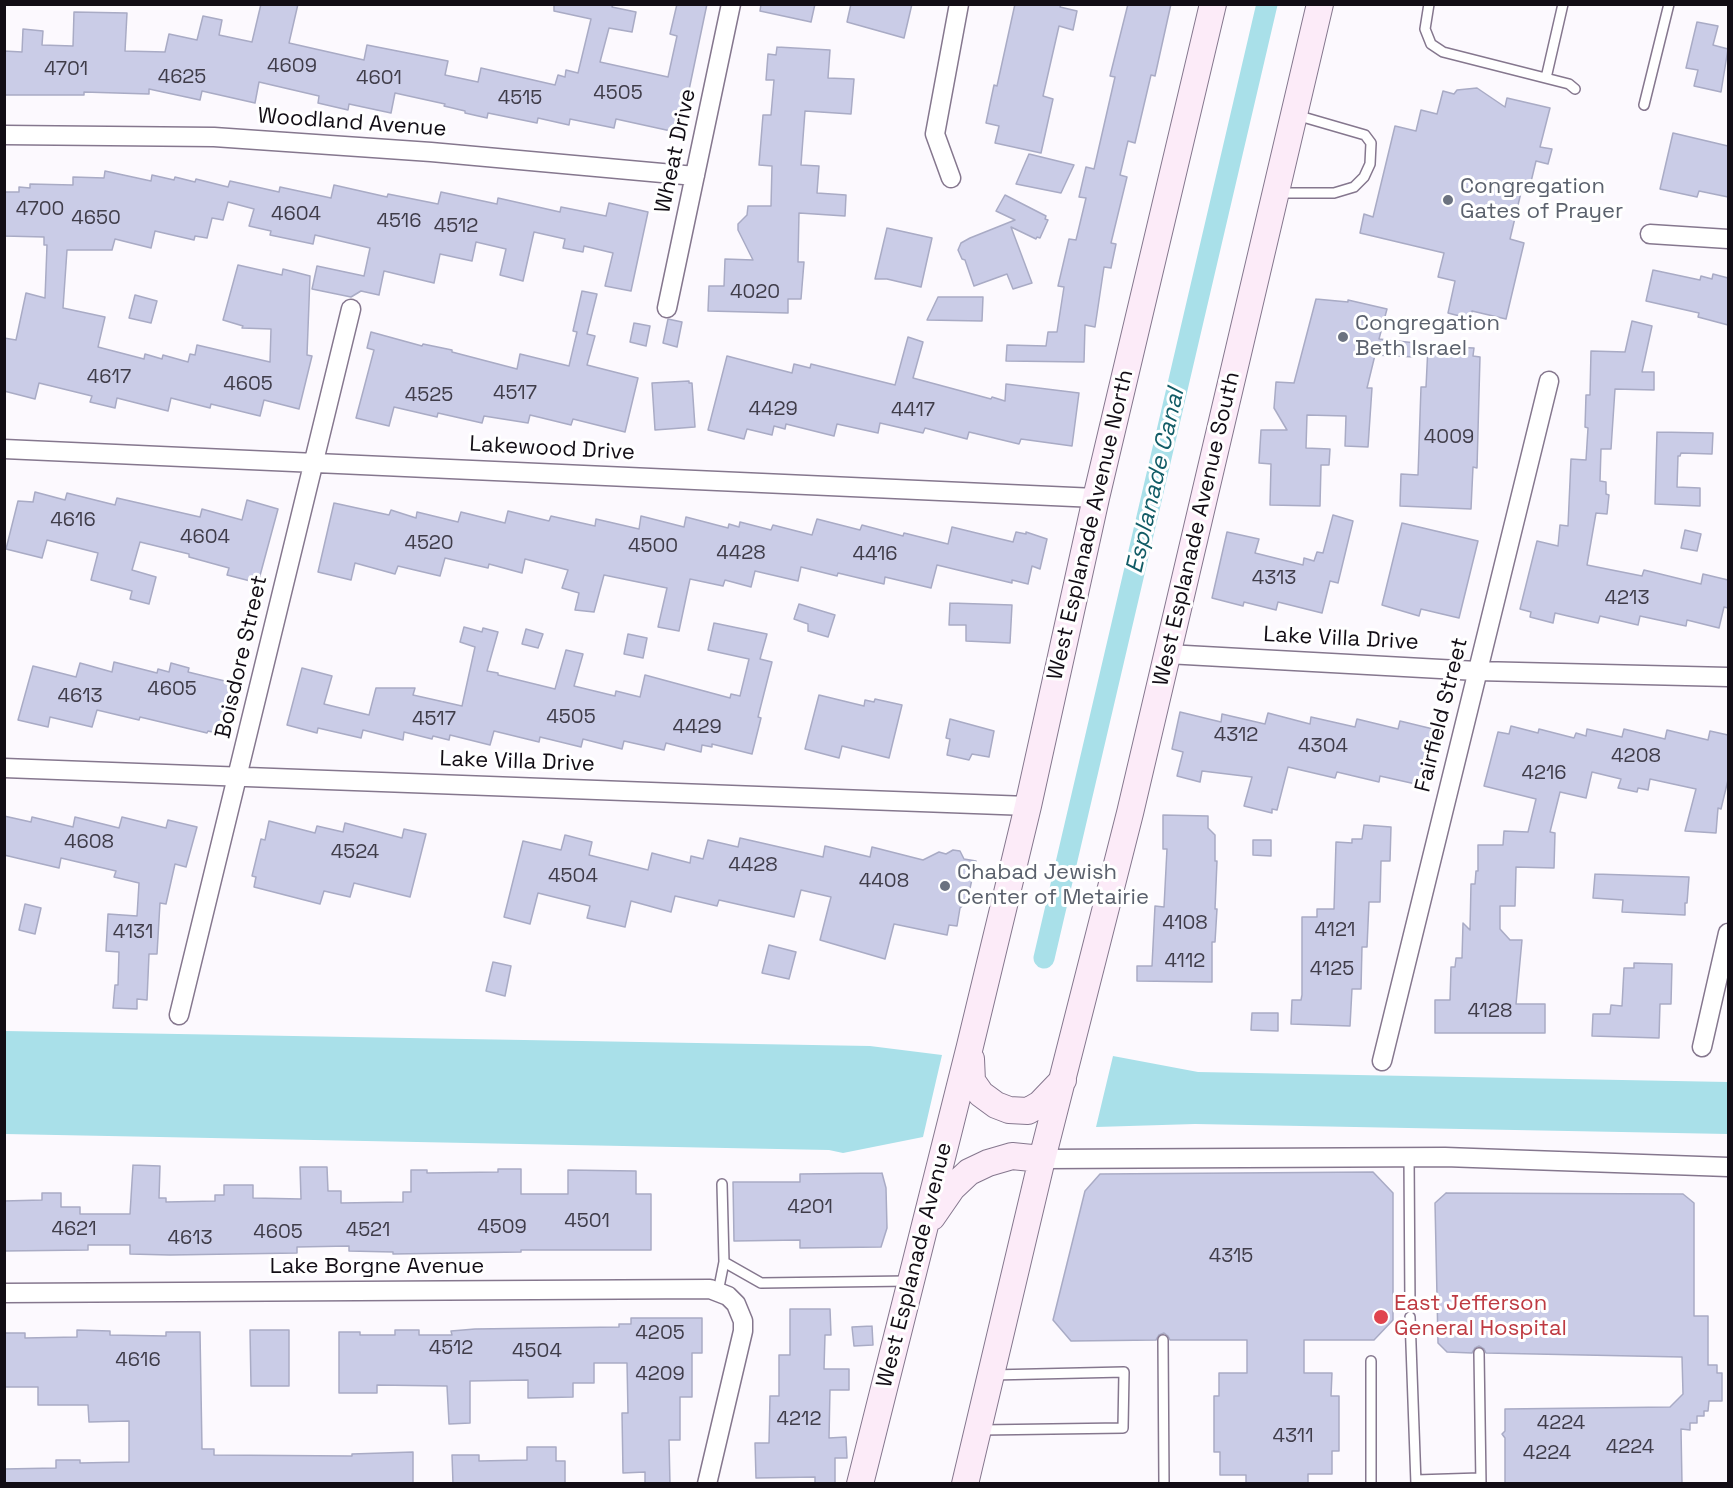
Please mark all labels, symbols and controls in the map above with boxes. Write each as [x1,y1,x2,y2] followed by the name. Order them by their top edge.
[267,55,317,79] house number: 4609
[44,58,88,82] house number: 4701
[158,66,206,90] house number: 4625
[356,67,402,91] house number: 4601
[593,82,643,106] house number: 4505
[498,87,542,111] house number: 4515
[650,87,702,215] street label: Wheat Drive
[257,103,447,143] street label: Woodland Avenue
[1460,174,1623,226] place label: Congregation Gates of Prayer
[1441,193,1455,207] marker: Congregation Gates of Prayer
[16,198,64,222] house number: 4700
[271,203,321,227] house number: 4604
[71,207,121,231] house number: 4650
[377,210,421,234] house number: 4516
[434,215,478,239] house number: 4512
[730,281,780,305] house number: 4020
[1355,311,1500,362] place label: Congregation Beth Israel
[1336,330,1350,344] marker: Congregation Beth Israel
[87,366,131,390] house number: 4617
[1042,367,1140,683] street label: West Esplanade Avenue North
[1148,369,1246,689] street label: West Esplanade Avenue South
[223,373,273,397] house number: 4605
[493,382,537,406] house number: 4517
[405,384,453,408] house number: 4525
[1121,386,1191,576] water label: Esplanade Canal
[748,398,798,422] house number: 4429
[891,399,935,423] house number: 4417
[1424,426,1474,450] house number: 4009
[468,431,636,467] street label: Lakewood Drive
[50,509,96,533] house number: 4616
[180,526,230,550] house number: 4604
[404,532,454,556] house number: 4520
[628,535,678,559] house number: 4500
[716,542,766,566] house number: 4428
[852,543,898,567] house number: 4416
[1252,567,1296,591] house number: 4313
[210,573,274,741] street label: Boisdore Street
[1605,587,1649,611] house number: 4213
[1263,622,1419,656] street label: Lake Villa Drive
[1410,635,1474,795] street label: Fairfield Street
[147,678,197,702] house number: 4605
[57,685,103,709] house number: 4613
[546,706,596,730] house number: 4505
[412,708,456,732] house number: 4517
[672,716,722,740] house number: 4429
[1214,724,1258,748] house number: 4312
[1298,735,1348,759] house number: 4304
[1611,745,1661,769] house number: 4208
[439,746,595,778] street label: Lake Villa Drive
[1521,762,1567,786] house number: 4216
[64,831,114,855] house number: 4608
[331,841,379,865] house number: 4524
[728,854,778,878] house number: 4428
[957,860,1149,912] place label: Chabad Jewish Center of Metairie
[548,865,598,889] house number: 4504
[859,870,909,894] house number: 4408
[938,879,952,893] marker: Chabad Jewish Center of Metairie
[1162,912,1208,936] house number: 4108
[1315,919,1355,943] house number: 4121
[113,921,153,945] house number: 4131
[1165,950,1205,974] house number: 4112
[1310,958,1354,982] house number: 4125
[1468,1000,1512,1024] house number: 4128
[872,1140,958,1390] street label: West Esplanade Avenue
[787,1196,833,1220] house number: 4201
[564,1210,610,1234] house number: 4501
[477,1216,527,1240] house number: 4509
[51,1218,97,1242] house number: 4621
[346,1219,390,1243] house number: 4521
[253,1221,303,1245] house number: 4605
[167,1227,213,1251] house number: 4613
[1209,1245,1253,1269] house number: 4315
[270,1254,484,1280] street label: Lake Borgne Avenue
[1394,1291,1567,1342] place label: East Jefferson General Hospital
[1372,1308,1390,1326] marker: East Jefferson General Hospital
[635,1322,685,1346] house number: 4205
[429,1337,473,1361] house number: 4512
[512,1340,562,1364] house number: 4504
[115,1349,161,1373] house number: 4616
[635,1363,685,1387] house number: 4209
[777,1408,821,1432] house number: 4212
[1537,1412,1585,1436] house number: 4224
[1272,1425,1314,1449] house number: 4311
[1606,1436,1654,1460] house number: 4224
[1523,1442,1571,1466] house number: 4224

